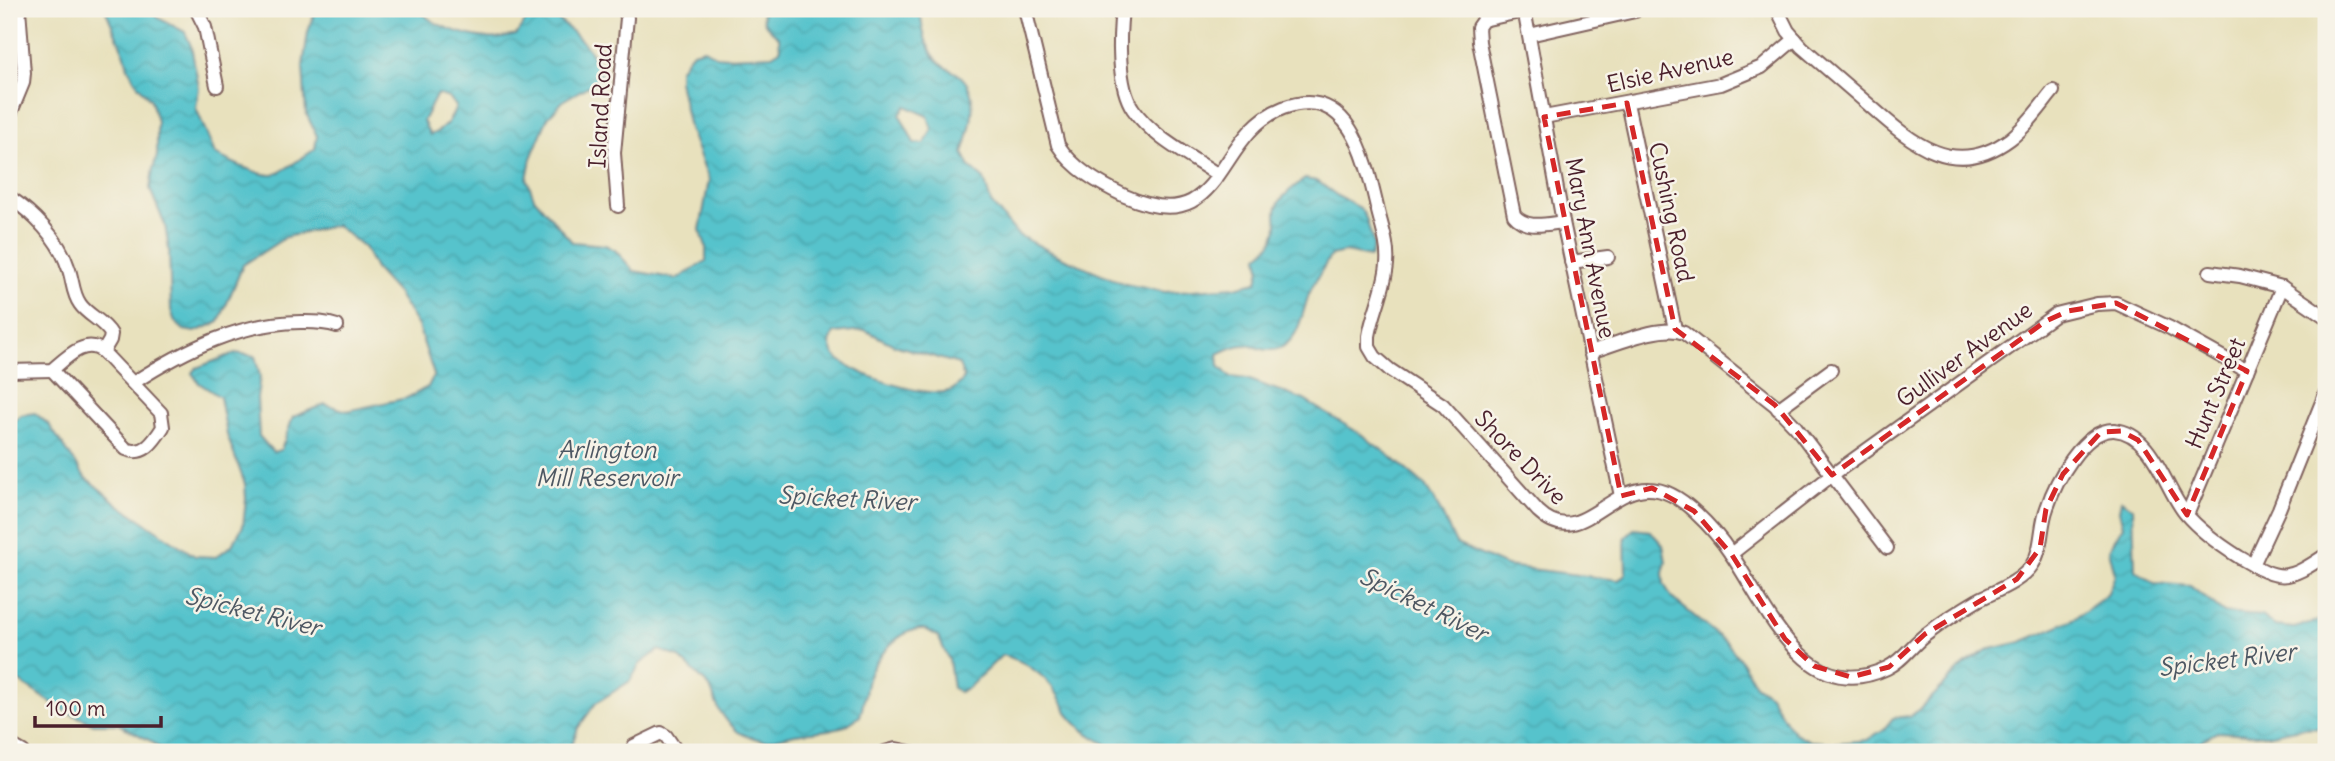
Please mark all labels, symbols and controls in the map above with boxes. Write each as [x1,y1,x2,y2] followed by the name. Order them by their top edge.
[1604,41,1736,99] street label: Elsie Avenue
[582,43,618,169] street label: Island Road
[1643,139,1701,285] street label: Cushing Road
[1559,155,1623,341] street label: Mary Ann Avenue
[1890,295,2038,413] street label: Gulliver Avenue
[2179,333,2251,453] street label: Hunt Street
[1469,404,1573,510] street label: Shore Drive
[536,434,682,492] water label: Arlington Mill Reservoir
[777,479,920,517] water label: Spicket River
[1355,560,1496,649] water label: Spicket River
[182,580,327,643] water label: Spicket River
[2156,635,2301,682] water label: Spicket River
[35,684,161,728] scale bar
[46,695,105,722] text: 100 m

